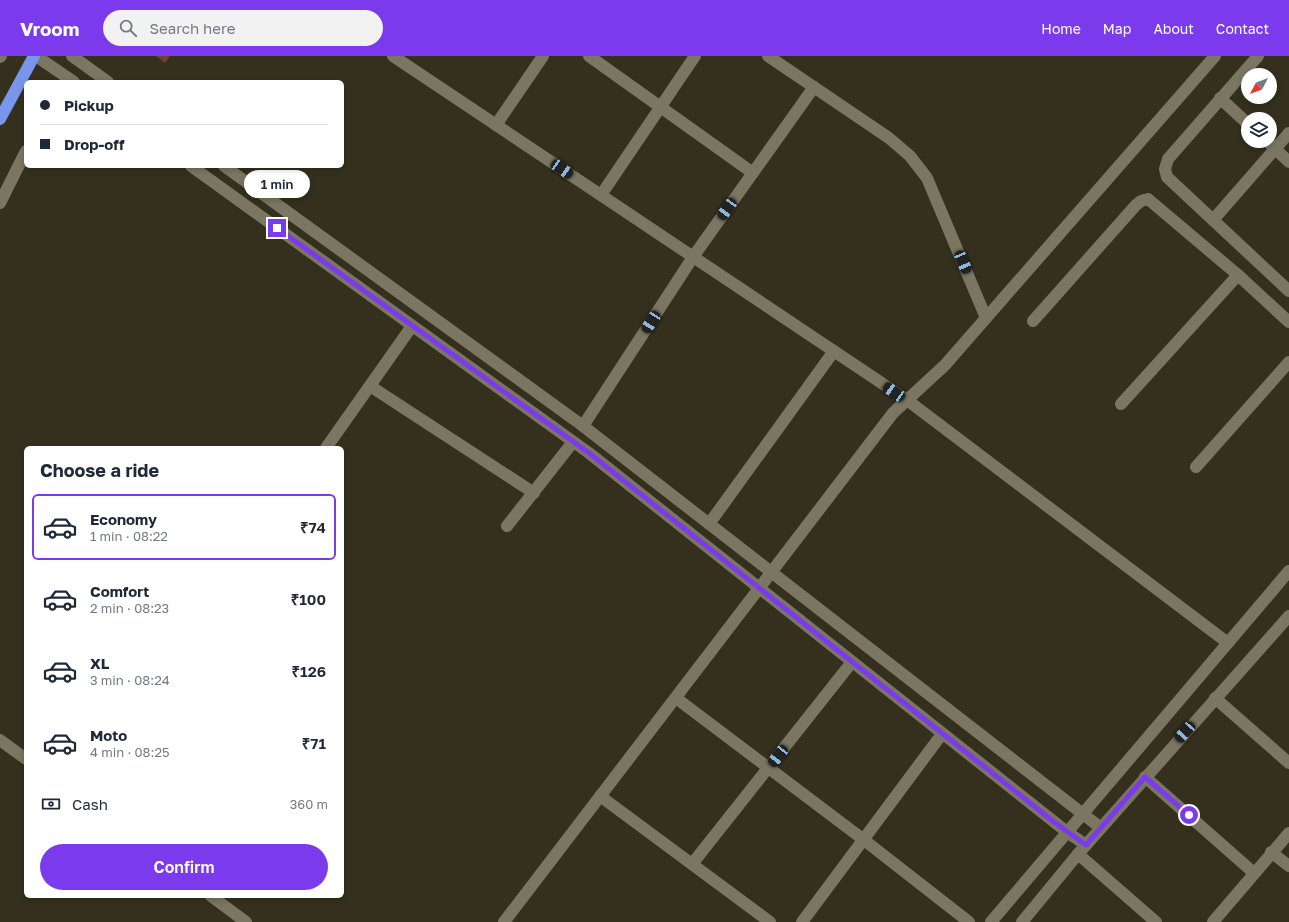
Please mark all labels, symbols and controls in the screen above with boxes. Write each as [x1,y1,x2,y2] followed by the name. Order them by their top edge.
[103,10,383,46] search box
[20,17,79,40] text: Vroom
[117,17,139,39] icon: search
[149,19,235,37] text: Search here
[1041,20,1081,37] text: Home
[1103,20,1131,37] text: Map
[1153,20,1194,37] text: About
[1216,20,1269,37] text: Contact
[1241,68,1277,104] north arrow
[1241,68,1277,148] map controls
[64,96,114,114] text: Pickup
[1241,112,1277,148] button: layers
[64,135,124,153] text: Drop-off
[549,157,575,181] car
[244,170,310,198] callout: 1 min
[261,176,293,192] text: 1 min
[715,196,739,222] car
[268,219,286,237] route end
[953,249,973,275] car
[639,309,663,335] car
[881,380,907,404] car
[40,459,159,481] text: Choose a ride
[42,509,78,545] icon: car
[90,510,157,528] text: Economy
[300,518,326,536] text: ₹74
[90,528,168,544] text: 1 min · 08:22
[42,581,78,617] icon: car
[90,582,149,600] text: Comfort
[291,590,326,608] text: ₹100
[90,600,169,616] text: 2 min · 08:23
[42,653,78,689] icon: car
[90,654,109,672] text: XL
[292,662,326,680] text: ₹126
[90,672,170,688] text: 3 min · 08:24
[1173,719,1197,745] car
[42,725,78,761] icon: car
[90,726,127,744] text: Moto
[302,734,326,752] text: ₹71
[766,743,790,769] car
[90,744,170,760] text: 4 min · 08:25
[40,793,62,815] icon: cash
[72,795,108,813] text: Cash
[290,796,328,812] text: 360 m
[1180,806,1198,824] route start
[40,844,328,890] button: Confirm

